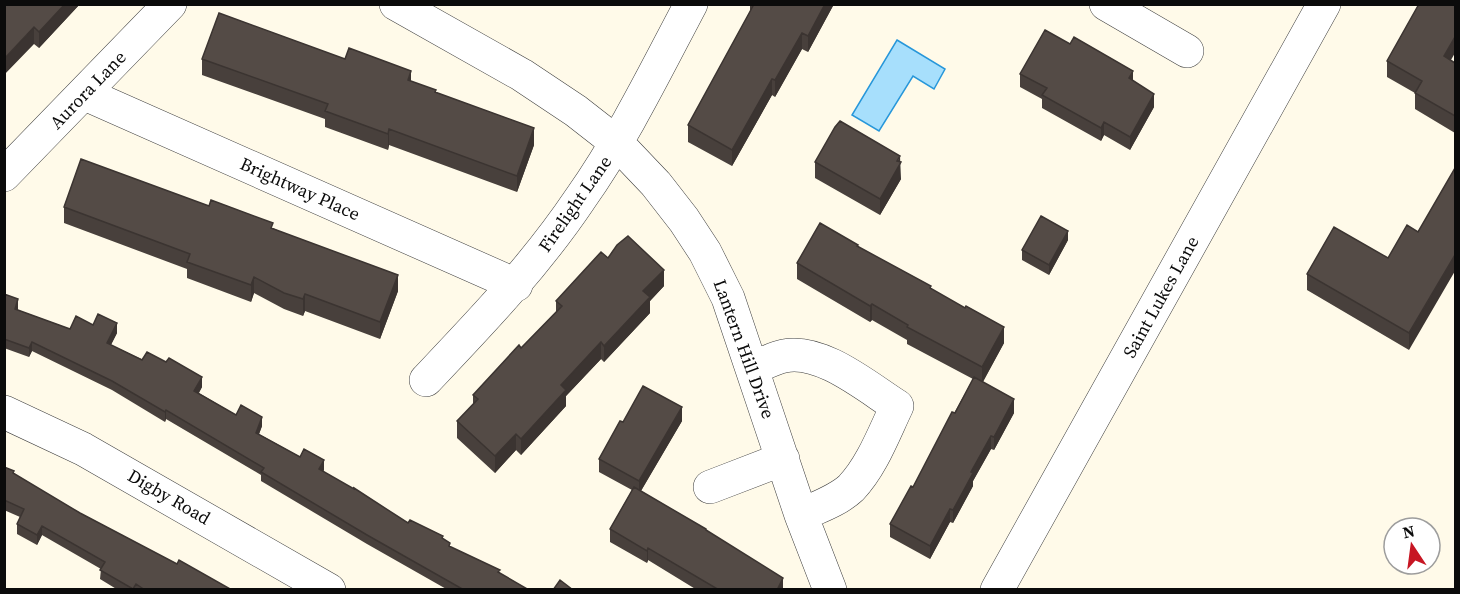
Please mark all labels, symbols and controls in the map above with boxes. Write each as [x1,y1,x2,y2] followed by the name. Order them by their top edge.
[44,45,131,134] street label: Aurora Lane
[532,150,617,257] street label: Firelight Lane
[236,151,364,226] street label: Brightway Place
[1117,231,1204,362] street label: Saint Lukes Lane
[708,276,781,422] street label: Lantern Hill Drive
[123,463,215,530] street label: Digby Road
[1382,516,1442,576] north arrow
[1400,519,1417,543] text: N

